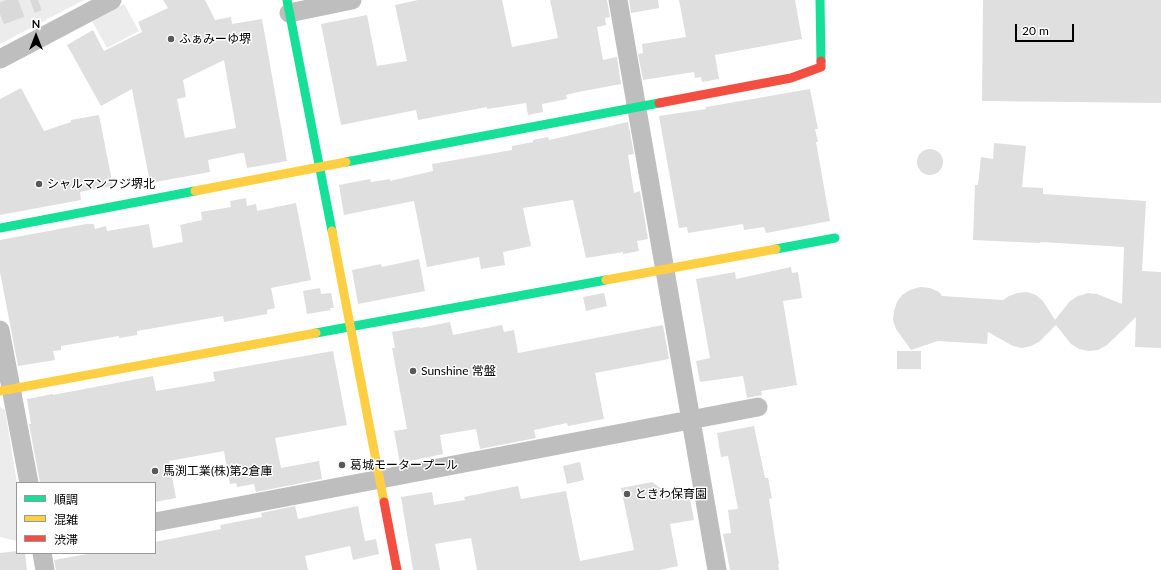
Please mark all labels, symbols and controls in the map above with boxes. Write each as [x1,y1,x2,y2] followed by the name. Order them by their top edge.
[16,16,56,56] north arrow
[1017,16,1076,42] scale bar
[32,17,40,30] text: N
[1022,23,1049,38] text: 20 m
[179,32,251,46] place label: ふぁみーゆ堺
[166,34,176,44] marker: ふぁみーゆ堺
[47,177,155,191] place label: シャルマンフジ堺北
[34,179,44,189] marker: シャルマンフジ堺北
[421,364,496,378] place label: Sunshine 常盤
[408,366,418,376] marker: Sunshine 常盤
[350,458,458,472] place label: 葛城モータープール
[337,460,347,470] marker: 葛城モータープール
[163,464,272,478] place label: 馬渕工業(株)第2倉庫
[150,466,160,476] marker: 馬渕工業(株)第2倉庫
[16,482,156,554] legend
[635,487,707,501] place label: ときわ保育園
[622,489,632,499] marker: ときわ保育園
[54,492,78,507] text: 順調
[54,512,78,527] text: 混雑
[54,532,78,547] text: 渋滞

